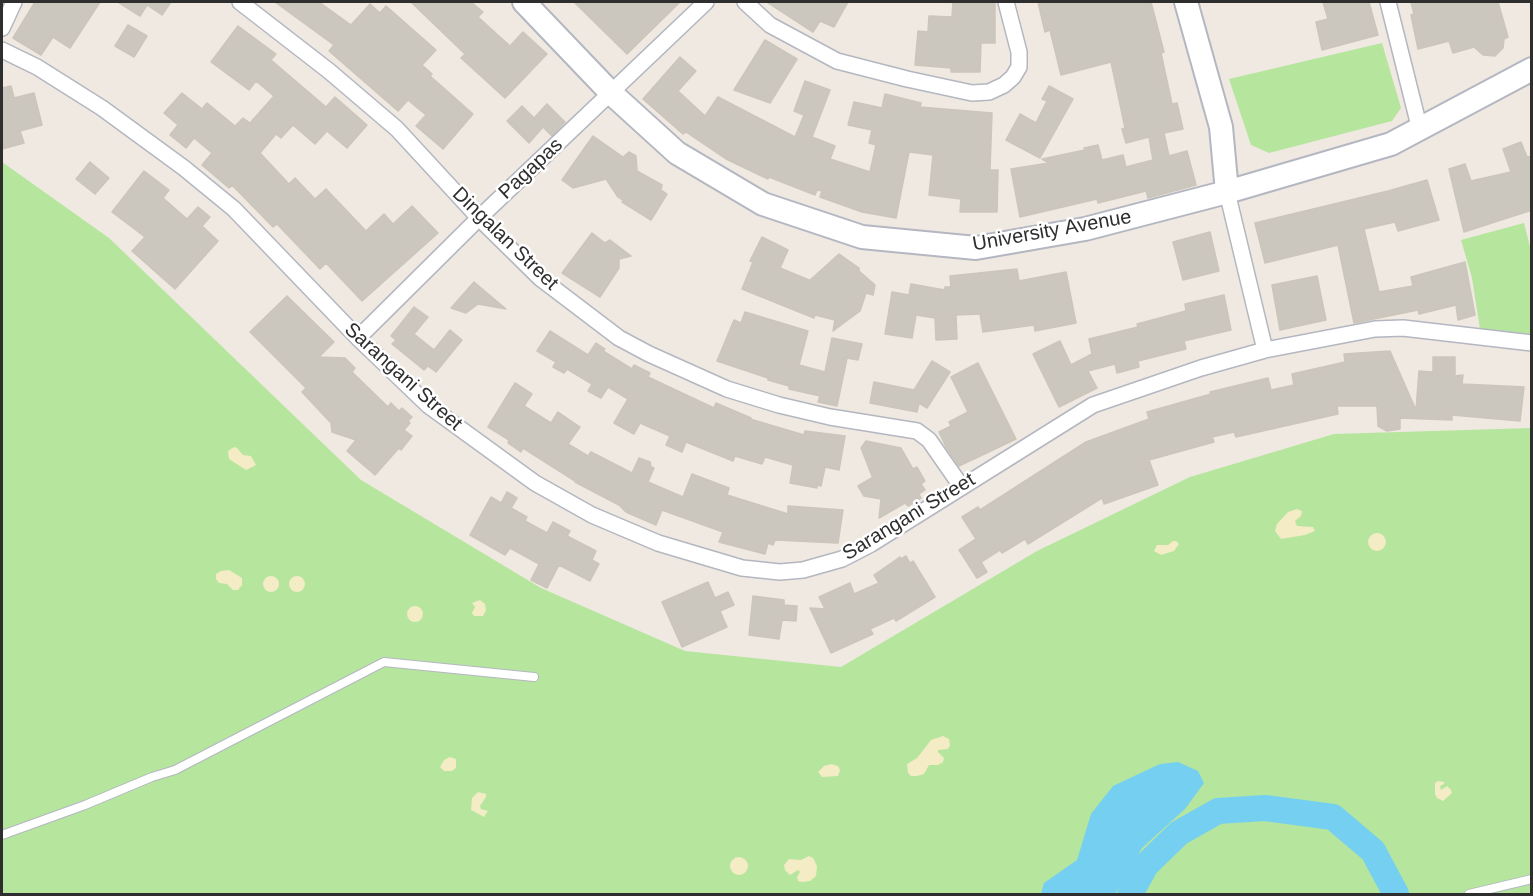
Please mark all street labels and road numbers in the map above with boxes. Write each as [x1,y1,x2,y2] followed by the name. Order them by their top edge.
[494,133,568,205] street label: Pagapas
[447,182,563,296] street label: Dingalan Street
[971,205,1133,257] street label: University Avenue
[339,318,467,436] street label: Sarangani Street
[838,468,980,566] street label: Sarangani Street

